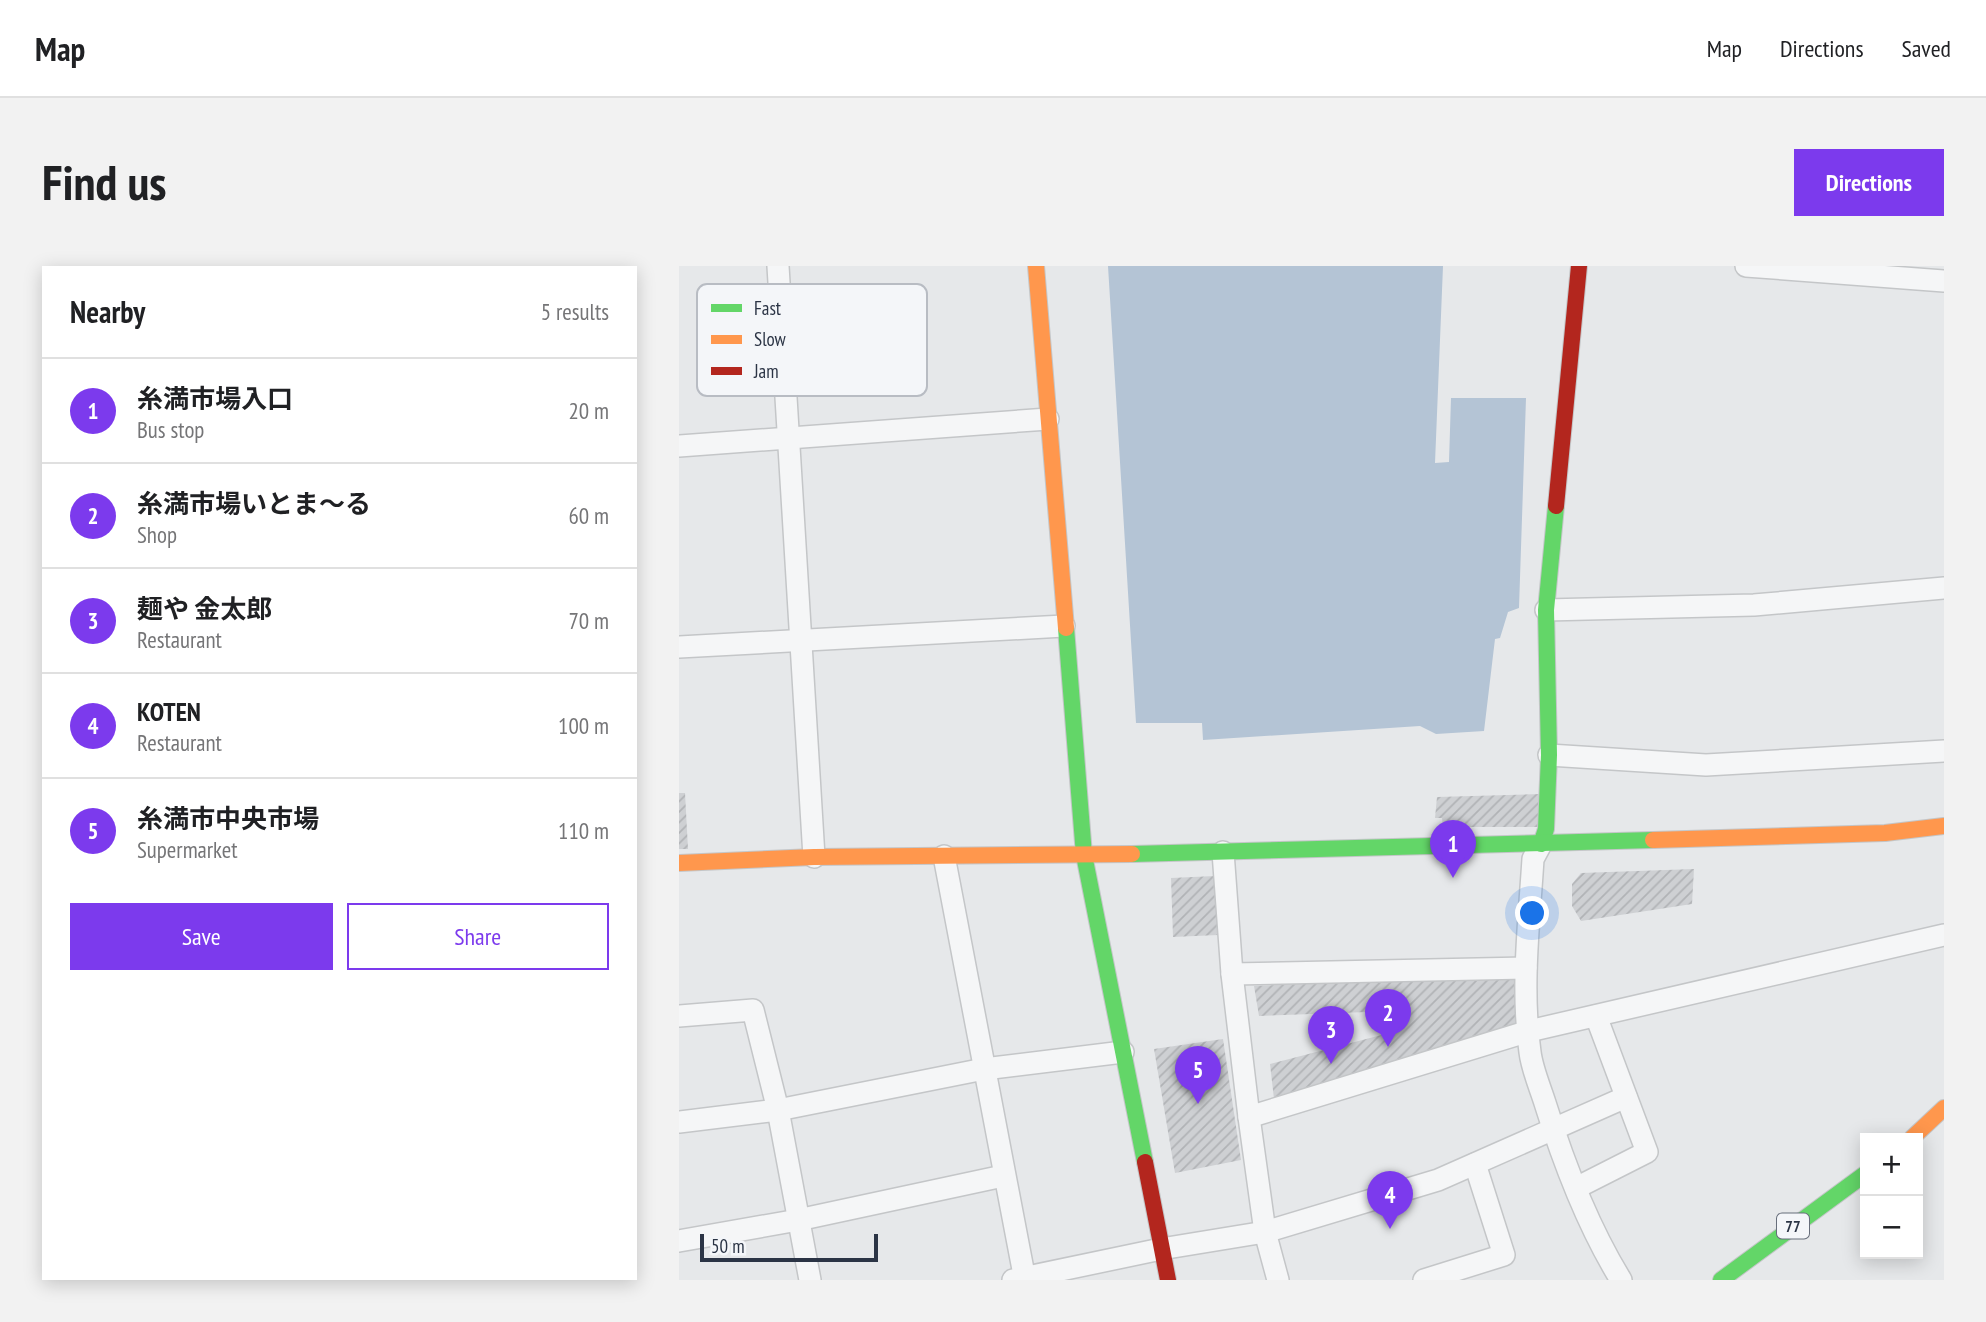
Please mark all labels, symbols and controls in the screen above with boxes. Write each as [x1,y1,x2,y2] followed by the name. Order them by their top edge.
[35,27,85,70] text: Map
[1707,33,1742,64] text: Map
[1780,33,1864,64] text: Directions
[1902,33,1951,64] text: Saved
[1794,149,1944,216] button: Directions
[42,150,166,214] text: Find us
[697,284,927,396] legend
[70,292,145,331] text: Nearby
[754,296,782,320] text: Fast
[541,297,609,326] text: 5 results
[754,327,787,351] text: Slow
[753,359,779,383] text: Jam
[137,382,293,415] text: 糸満市場入口
[88,396,99,425] text: 1
[568,396,609,425] text: 20 m
[137,415,204,444] text: Bus stop
[137,487,371,520] text: 糸満市場いとま～る
[88,501,99,530] text: 2
[568,501,609,530] text: 60 m
[137,520,177,549] text: Shop
[137,592,272,625] text: 麺や 金太郎
[88,606,99,635] text: 3
[568,606,609,635] text: 70 m
[137,625,222,654] text: Restaurant
[137,695,201,728] text: KOTEN
[88,711,99,740] text: 4
[558,711,609,740] text: 100 m
[137,728,222,757] text: Restaurant
[137,802,319,835] text: 糸満市中央市場
[88,816,99,845] text: 5
[558,816,609,845] text: 110 m
[1430,820,1476,878] pin: 1
[137,835,238,864] text: Supermarket
[1515,896,1549,930] your location
[70,903,333,970] button: Save
[347,903,609,970] button: Share
[1365,989,1411,1047] pin: 2
[1308,1006,1354,1064] pin: 3
[1175,1046,1221,1104] pin: 5
[1860,1133,1923,1259] map controls
[1860,1133,1923,1196] button: +
[1367,1171,1413,1229] pin: 4
[1860,1196,1923,1259] button: −
[1777,1214,1809,1238] road number: 77
[700,1231,879,1263] scale bar
[711,1234,745,1258] text: 50 m

